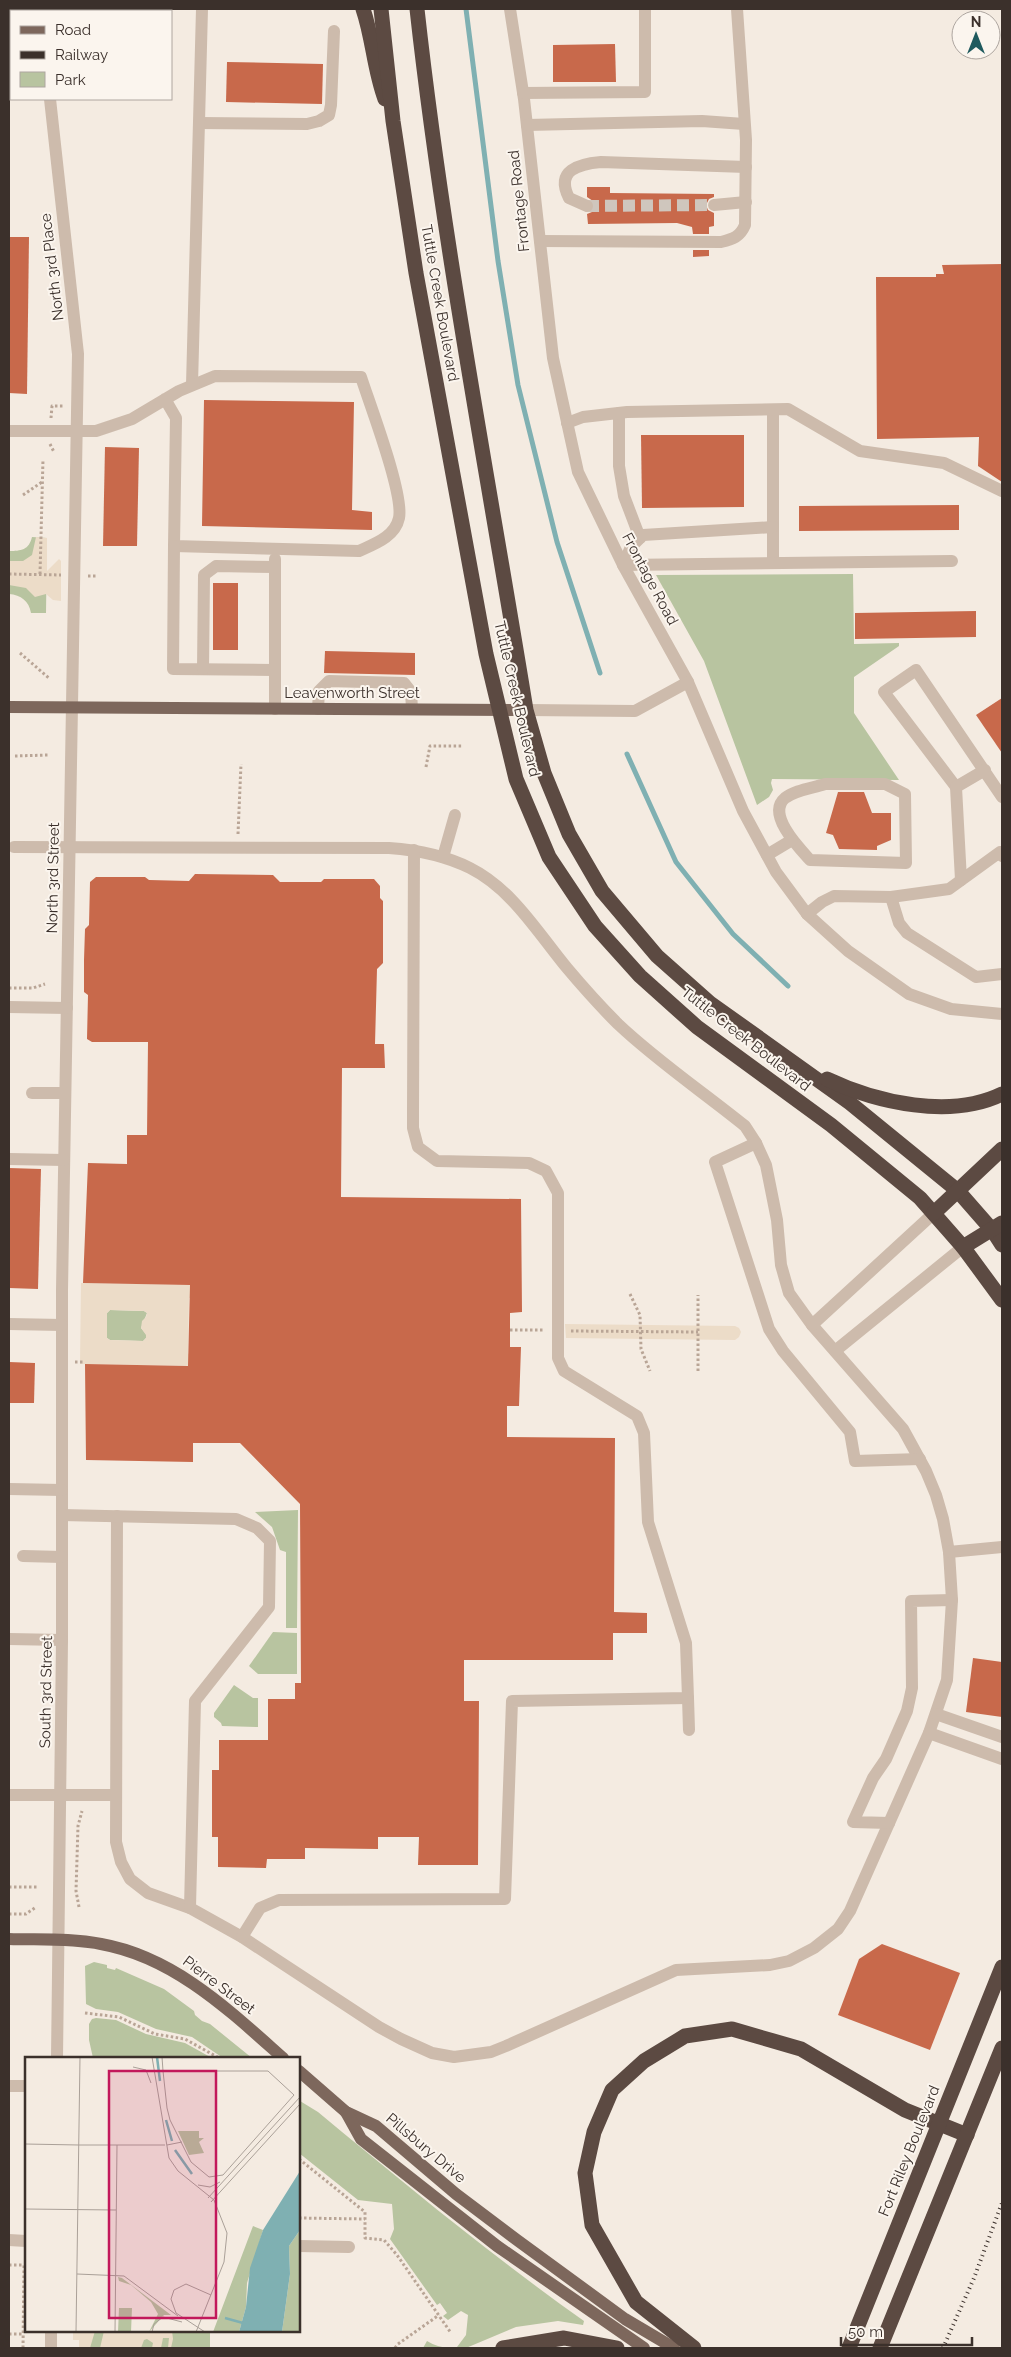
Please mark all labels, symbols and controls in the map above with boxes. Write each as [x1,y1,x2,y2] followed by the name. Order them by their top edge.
[10,10,172,100] legend
[951,10,1001,60] north arrow
[971,14,981,30] text: N
[55,21,91,39] text: Road
[55,46,108,64] text: Railway
[55,71,86,89] text: Park
[505,149,533,253] street label: Frontage Road
[36,212,68,322] street label: North 3rd Place
[417,223,463,383] street label: Tuttle Creek Boulevard
[618,530,682,628] street label: Frontage Road
[490,619,544,779] street label: Tuttle Creek Boulevard
[284,684,420,702] street label: Leavenworth Street
[43,822,63,934] street label: North 3rd Street
[678,983,814,1095] street label: Tuttle Creek Boulevard
[36,1636,56,1748] street label: South 3rd Street
[179,1952,259,2018] street label: Pierre Street
[25,2057,300,2332] inset map
[875,2083,943,2219] street label: Fort Riley Boulevard
[382,2109,470,2187] street label: Pillsbury Drive
[841,2314,972,2346] scale bar
[848,2323,883,2341] text: 50 m

